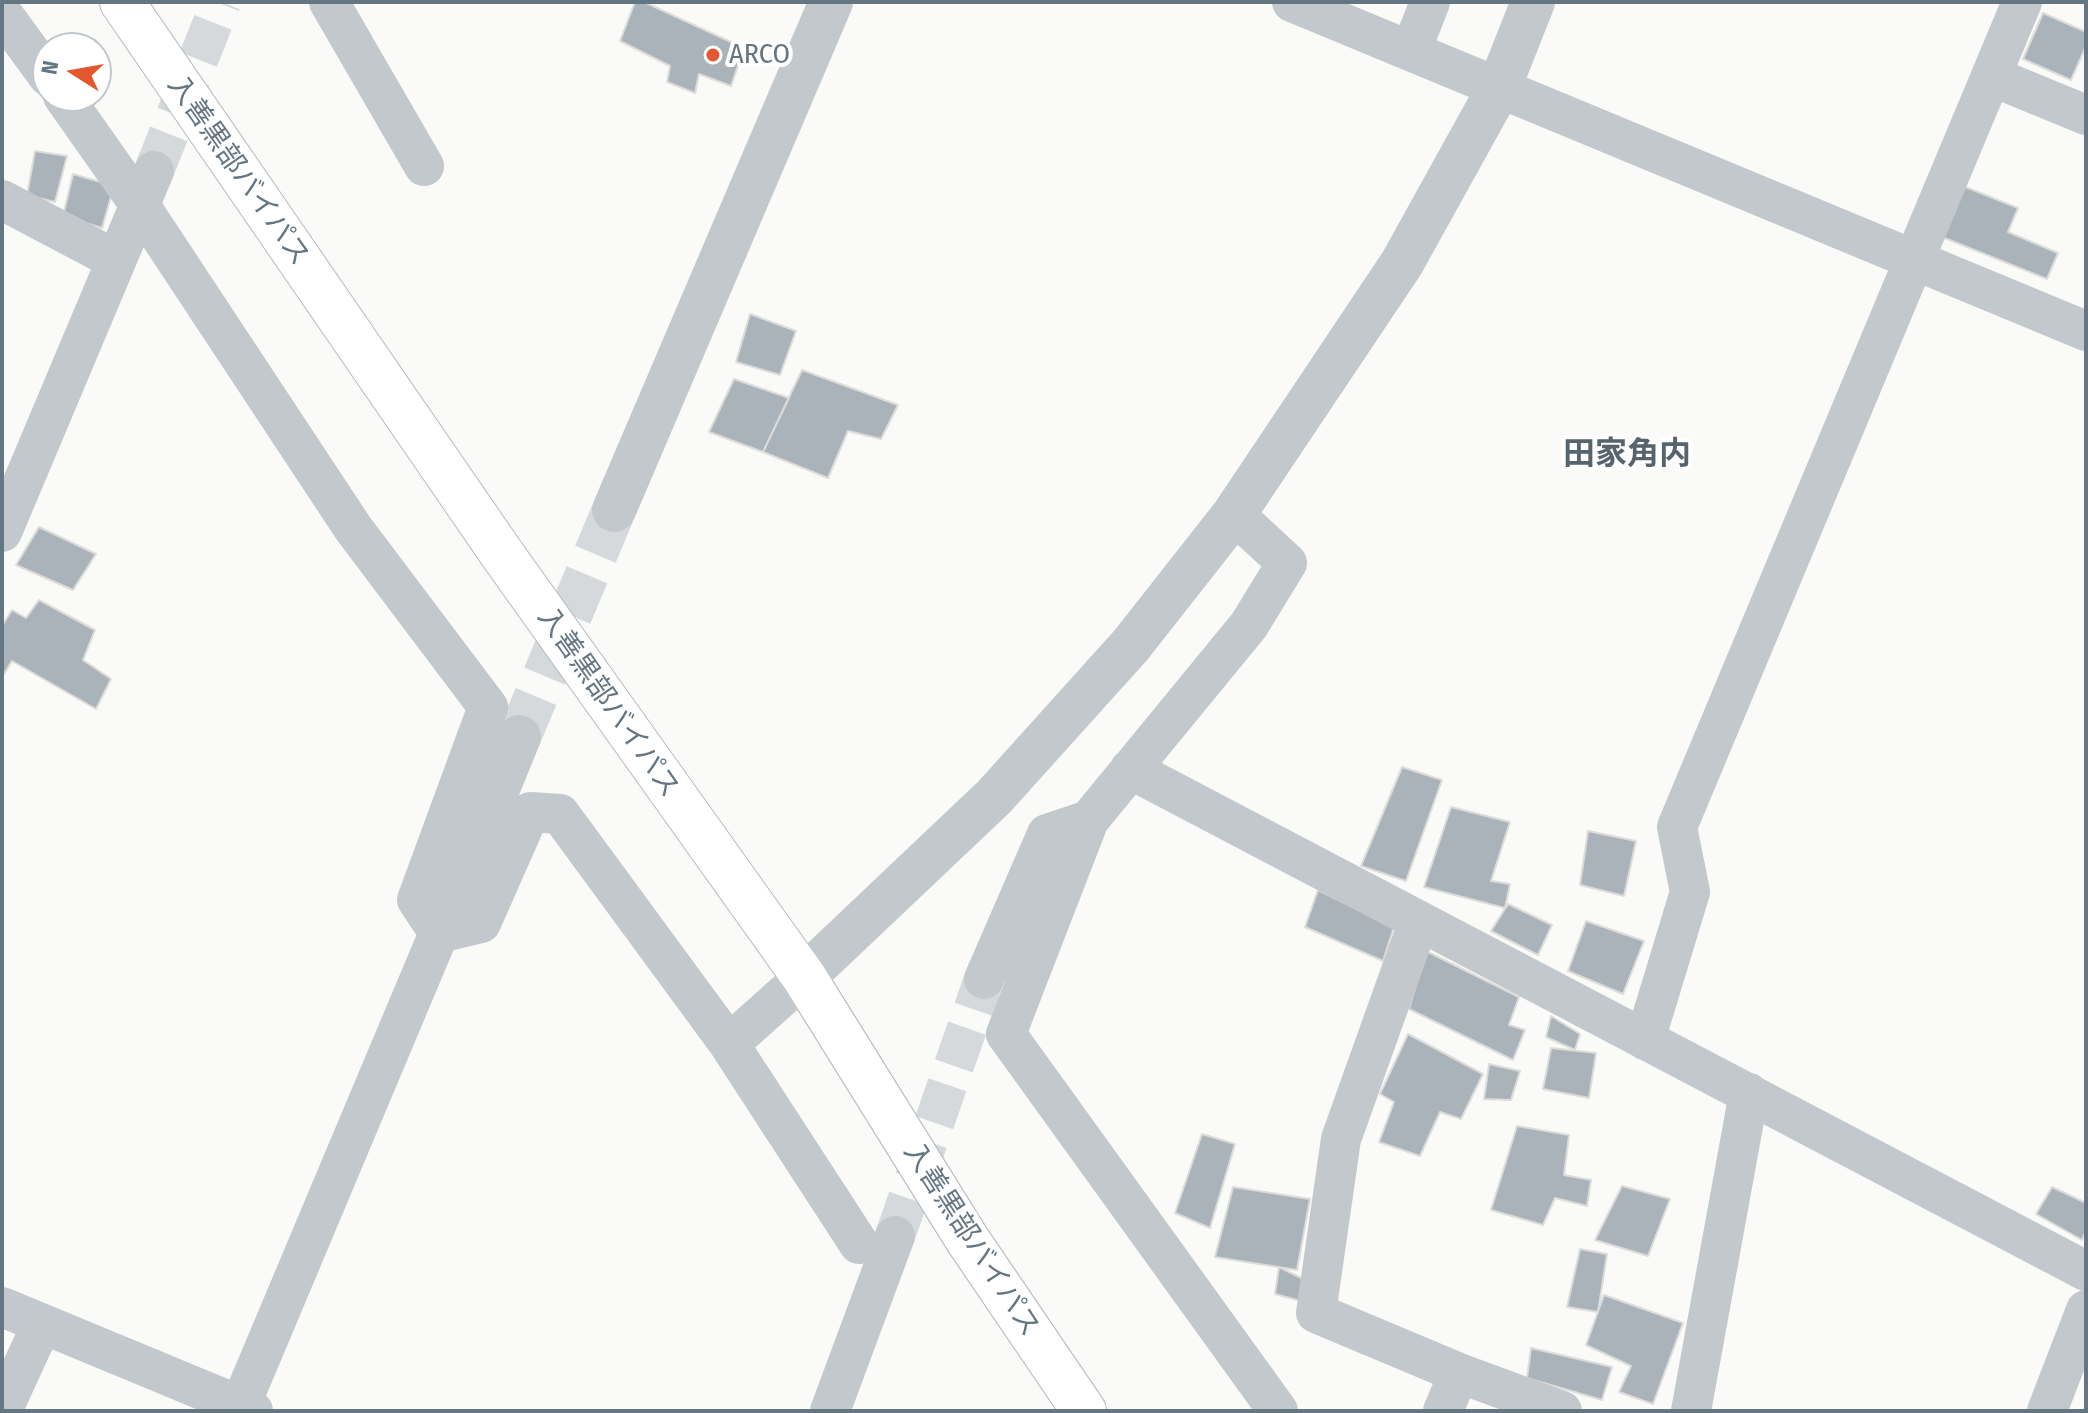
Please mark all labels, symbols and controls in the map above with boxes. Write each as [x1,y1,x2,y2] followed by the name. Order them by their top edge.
[32,32,112,112] north arrow
[729,38,790,72] place label: ARCO
[704,46,722,64] marker: ARCO
[35,59,64,77] text: N
[160,70,316,272] street label: 入善黒部バイパス
[1563,436,1691,474] district label: 田家角内
[530,602,686,804] street label: 入善黒部バイパス
[896,1137,1046,1343] street label: 入善黒部バイパス

